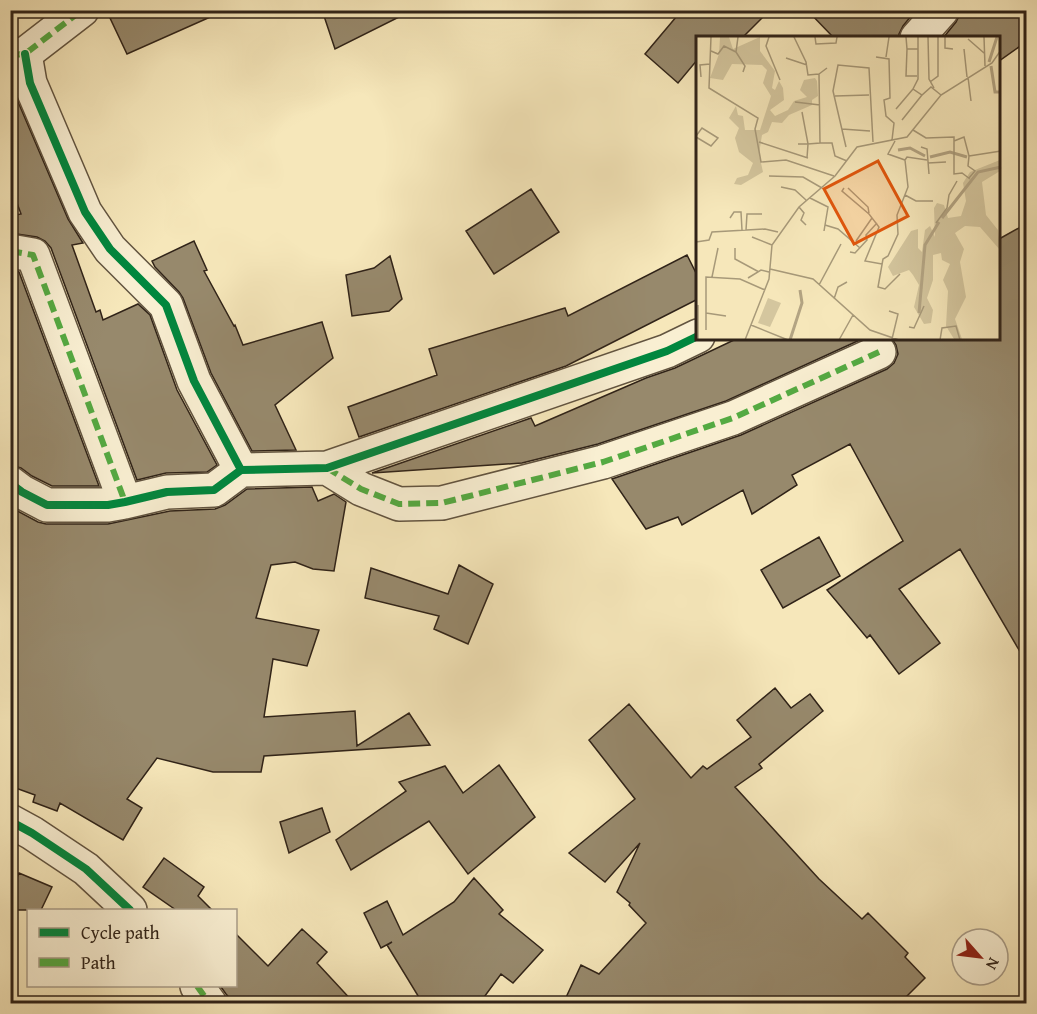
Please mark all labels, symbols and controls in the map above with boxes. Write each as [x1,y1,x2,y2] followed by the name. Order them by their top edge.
[696,36,1001,340] inset map
[27,909,237,987] legend
[81,919,160,946] text: Cycle path
[950,927,1010,987] north arrow
[81,949,116,976] text: Path
[980,954,1006,975] text: N

